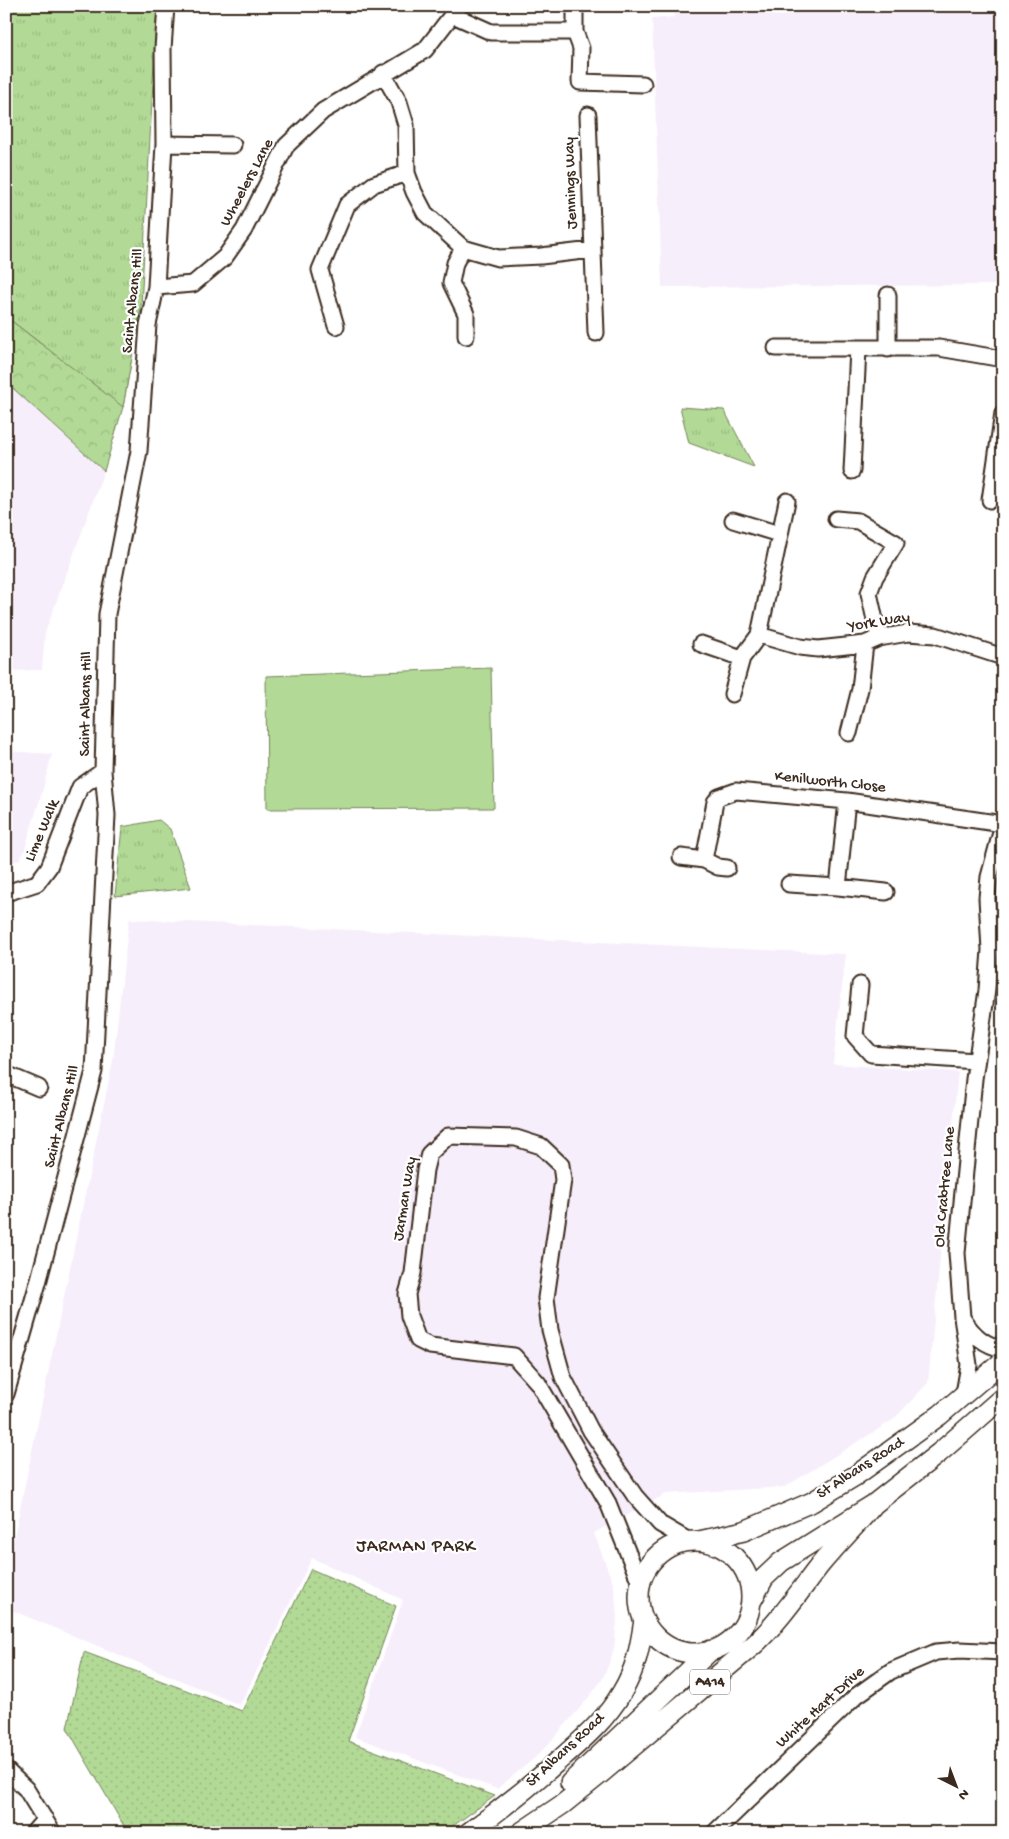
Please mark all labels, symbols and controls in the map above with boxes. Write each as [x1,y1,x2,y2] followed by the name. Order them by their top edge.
[217,135,279,230] street label: Wheelers Lane
[561,137,583,229] street label: Jennings Way
[119,248,149,354] street label: Saint Albans Hill
[845,609,912,638] street label: York Way
[77,651,97,757] street label: Saint Albans Hill
[774,768,887,798] street label: Kenilworth Close
[21,795,65,865] street label: Lime Walk
[41,1064,85,1170] street label: Saint Albans Hill
[931,1125,961,1248] street label: Old Crabtree Lane
[390,1155,422,1242] street label: Jarman Way
[814,1433,910,1504] street label: St Albans Road
[356,1537,477,1558] district label: JARMAN PARK
[773,1663,870,1753] street label: White Hart Drive
[690,1670,730,1694] road number: A414
[523,1709,610,1792] street label: St Albans Road
[932,1762,982,1812] north arrow
[954,1784,972,1803] text: N

